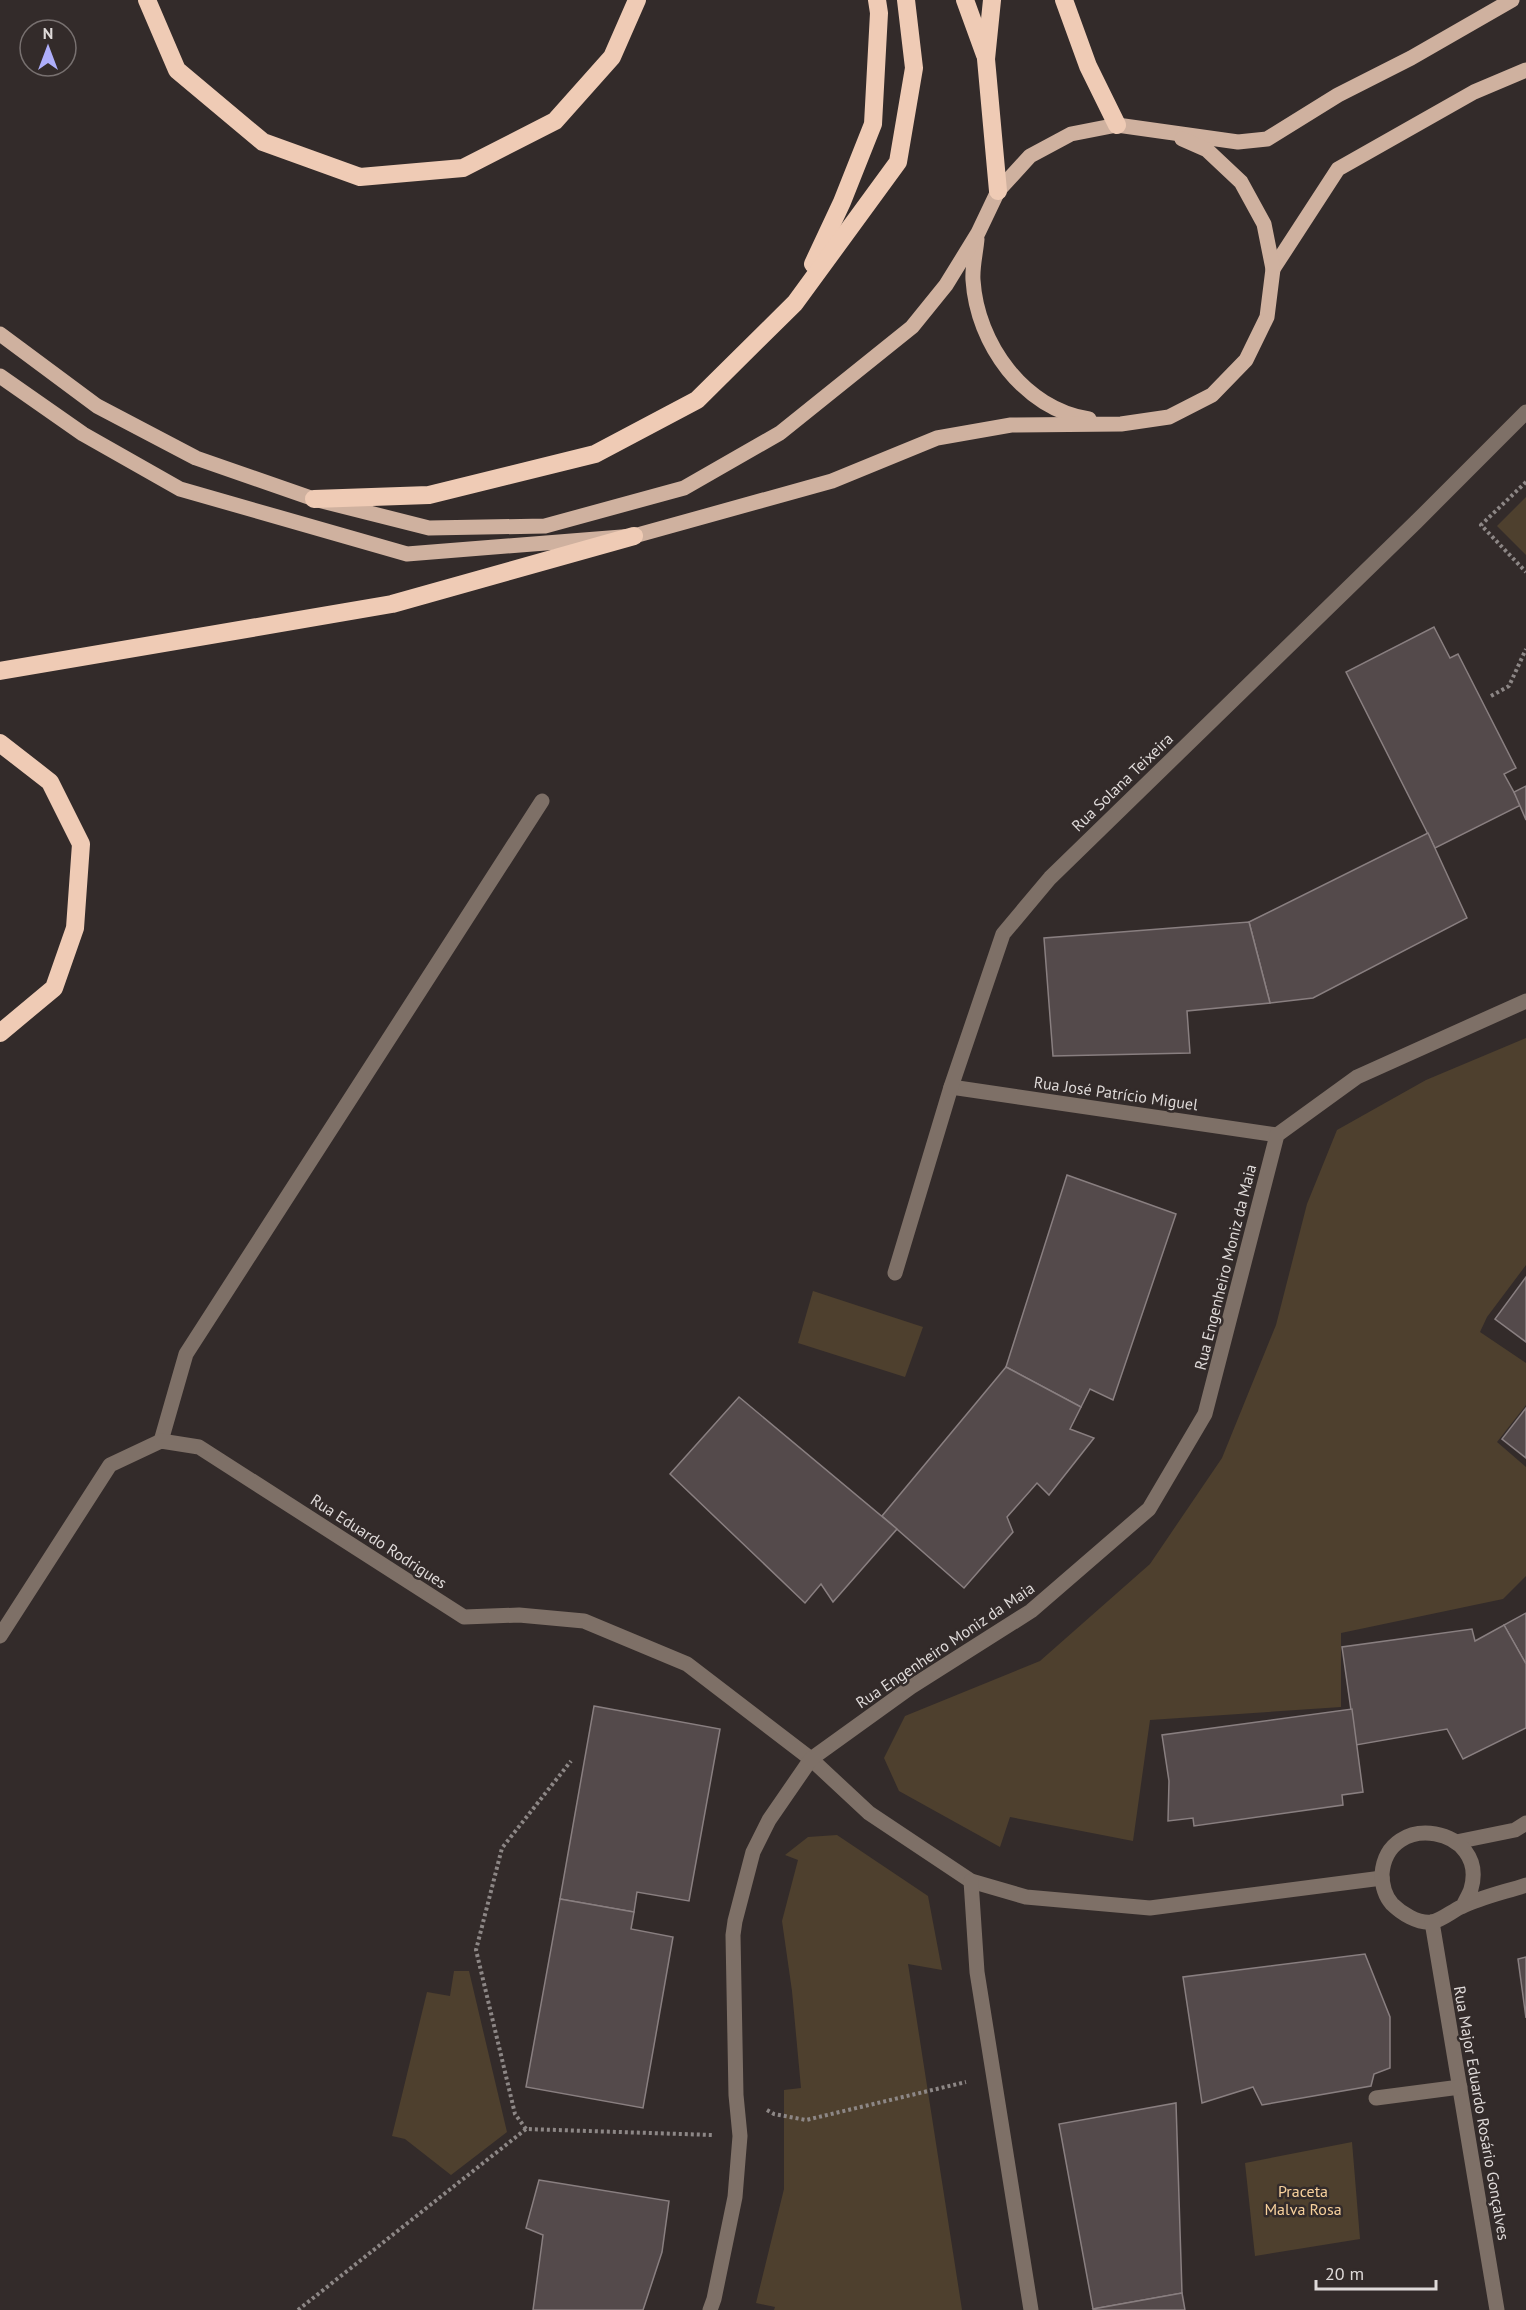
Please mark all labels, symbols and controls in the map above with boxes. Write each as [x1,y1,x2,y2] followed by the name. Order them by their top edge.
[18,18,78,78] north arrow
[43,23,53,43] text: N
[1067,729,1177,835] street label: Rua Solana Teixeira
[1033,1072,1200,1114] street label: Rua José Patrício Miguel
[1190,1162,1260,1372] street label: Rua Engenheiro Moniz da Maia
[307,1489,451,1593] street label: Rua Eduardo Rodrigues
[852,1578,1038,1712] street label: Rua Engenheiro Moniz da Maia
[1450,1984,1514,2242] street label: Rua Major Eduardo Rosário Gonçalves
[1264,2181,1342,2219] park label: Praceta Malva Rosa
[1316,2253,1436,2291] scale bar
[1325,2262,1364,2285] text: 20 m

